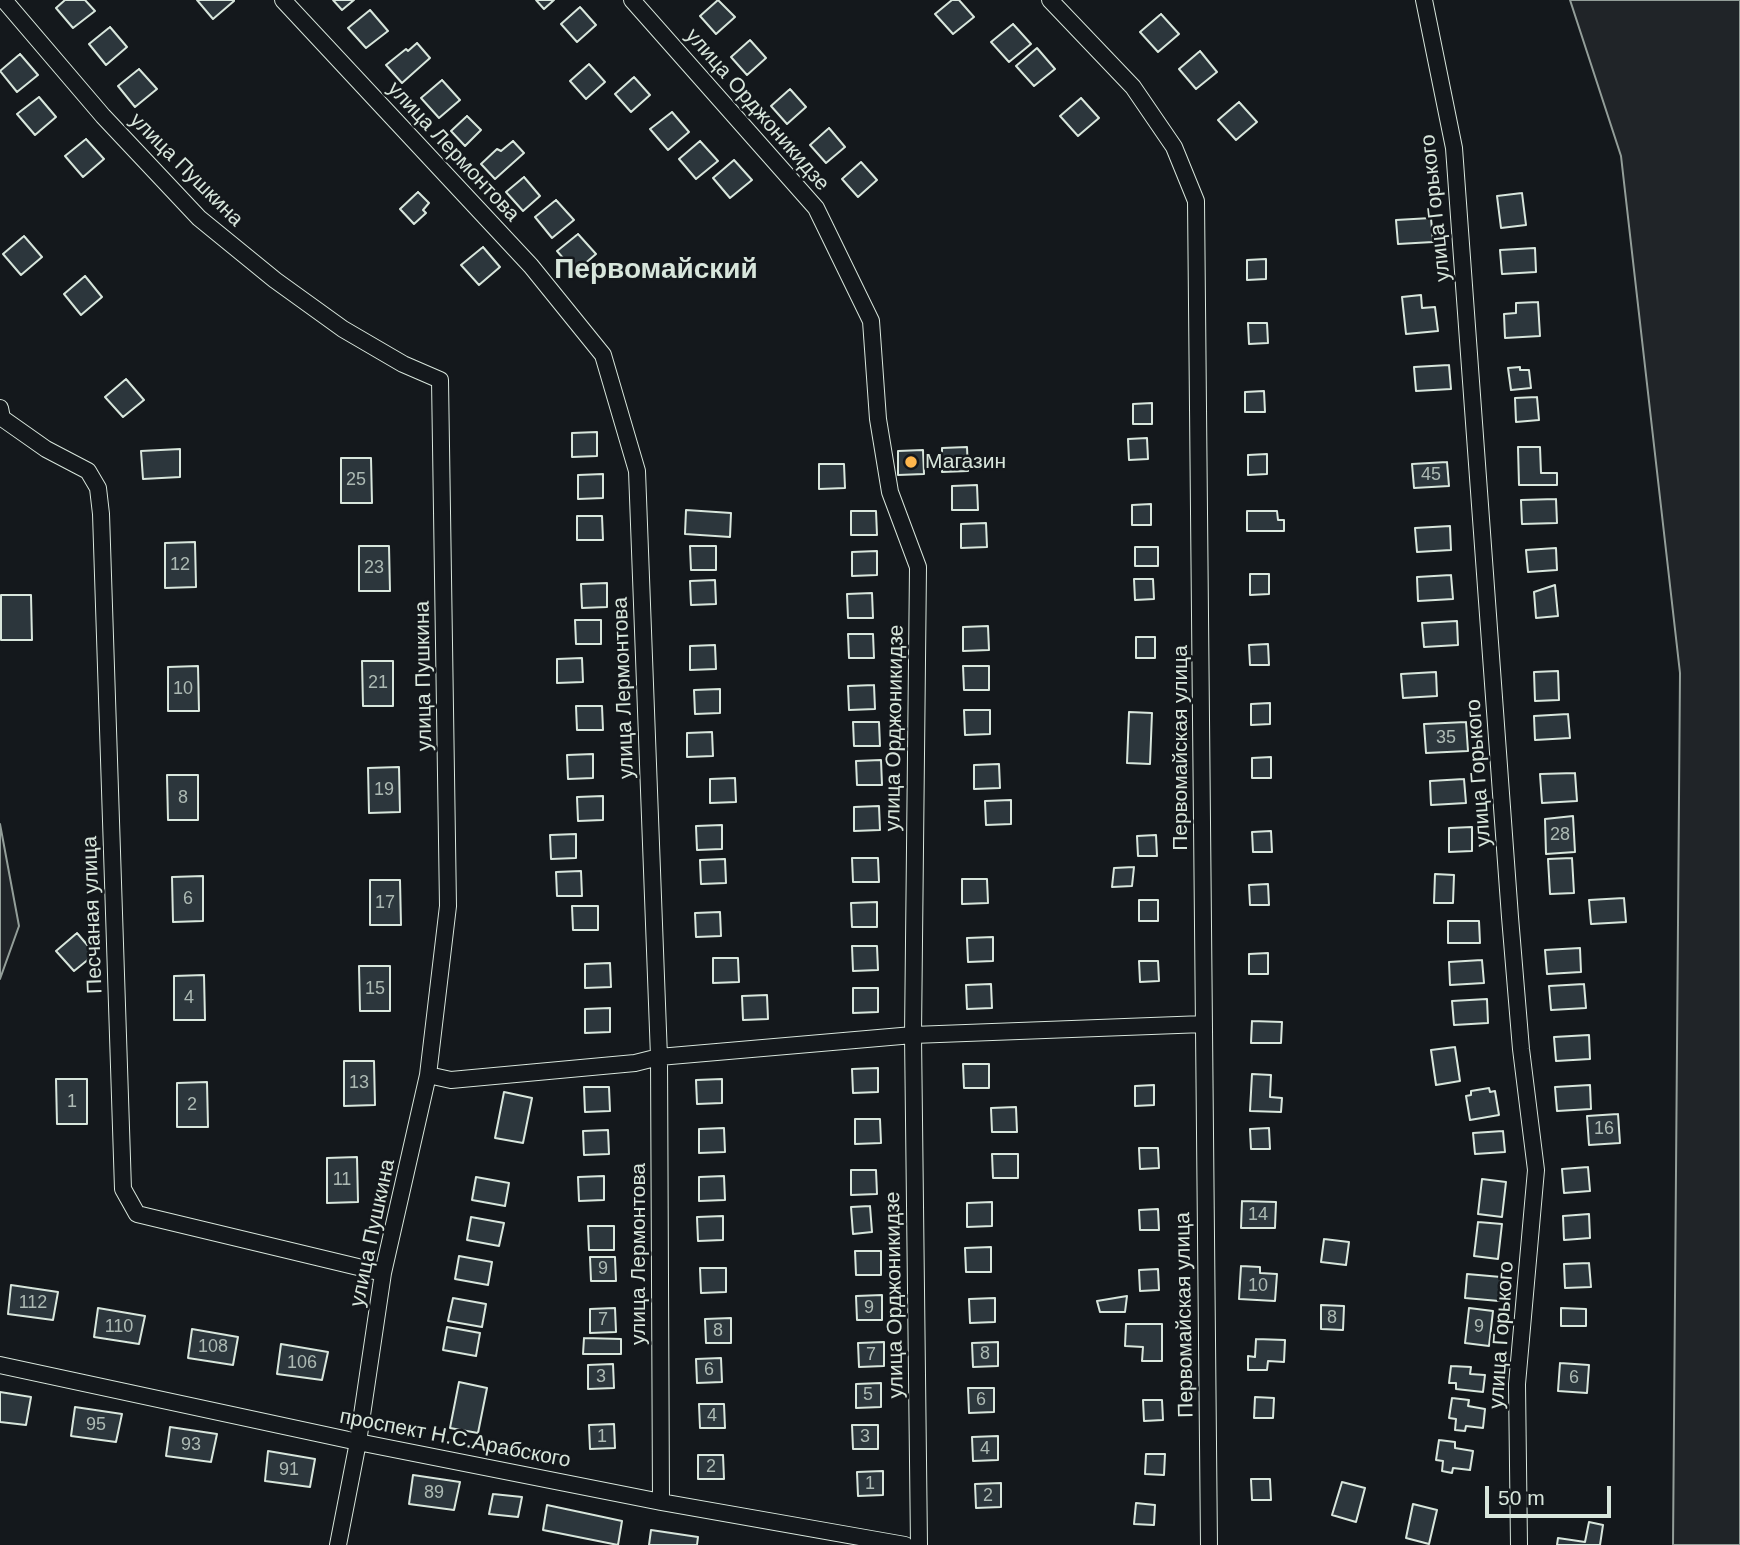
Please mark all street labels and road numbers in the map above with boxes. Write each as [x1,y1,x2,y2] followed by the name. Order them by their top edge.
[680,24,834,196] street label: улица Орджоникидзе
[382,77,524,227] street label: улица Лермонтова
[124,108,248,232] street label: улица Пушкина
[1416,133,1456,283] street label: улица Горького
[608,597,640,779] street label: улица Лермонтова
[410,601,438,751] street label: улица Пушкина
[881,624,909,832] street label: улица Орджоникидзе
[1168,645,1194,851] street label: Первомайская улица
[1461,698,1497,848] street label: улица Горького
[78,836,108,994] street label: Песчаная улица
[345,1157,401,1309] street label: улица Пушкина
[626,1163,652,1345] street label: улица Лермонтова
[881,1191,909,1399] street label: улица Орджоникидзе
[1171,1212,1199,1418] street label: Первомайская улица
[1484,1260,1520,1410] street label: улица Горького
[337,1404,573,1474] street label: проспект Н.С.Арабского

